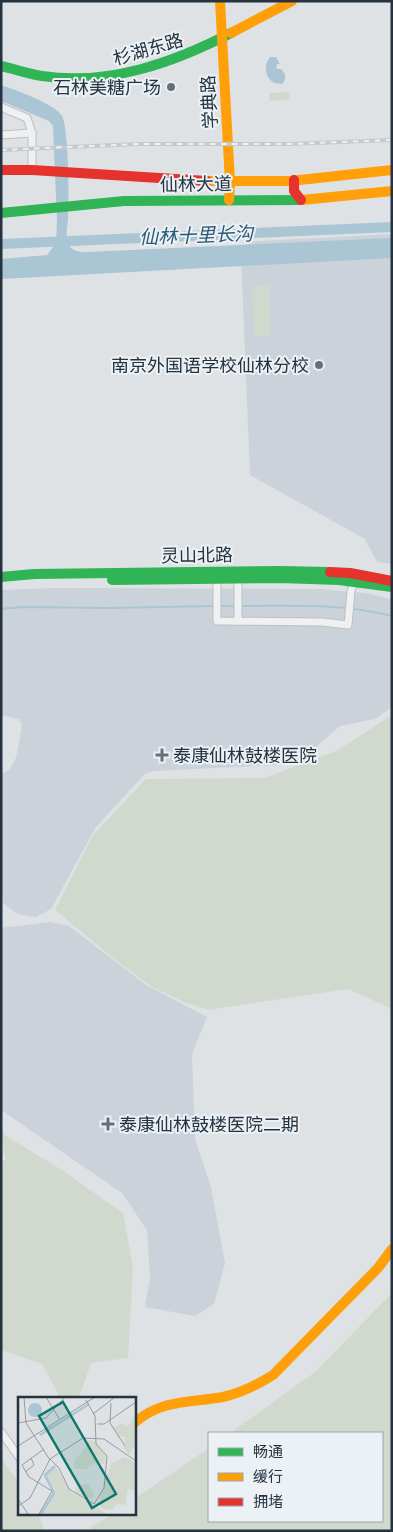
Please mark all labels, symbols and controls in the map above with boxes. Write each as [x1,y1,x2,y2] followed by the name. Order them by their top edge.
[110,28,186,70] street label: 杉湖东路
[196,74,222,130] street label: 学典路
[53,76,161,99] place label: 石林美糖广场
[165,81,177,93] marker: 石林美糖广场
[160,172,232,196] street label: 仙林大道
[139,221,255,249] water label: 仙林十里长沟
[111,354,309,377] place label: 南京外国语学校仙林分校
[313,359,325,371] marker: 南京外国语学校仙林分校
[161,543,233,567] street label: 灵山北路
[173,744,317,767] place label: 泰康仙林鼓楼医院
[155,748,169,762] marker: 泰康仙林鼓楼医院
[119,1113,299,1136] place label: 泰康仙林鼓楼医院二期
[101,1117,115,1131] marker: 泰康仙林鼓楼医院二期
[18,1397,135,1514] inset map
[208,1432,383,1522] legend
[253,1442,283,1461] text: 畅通
[253,1467,283,1486] text: 缓行
[253,1492,283,1511] text: 拥堵

